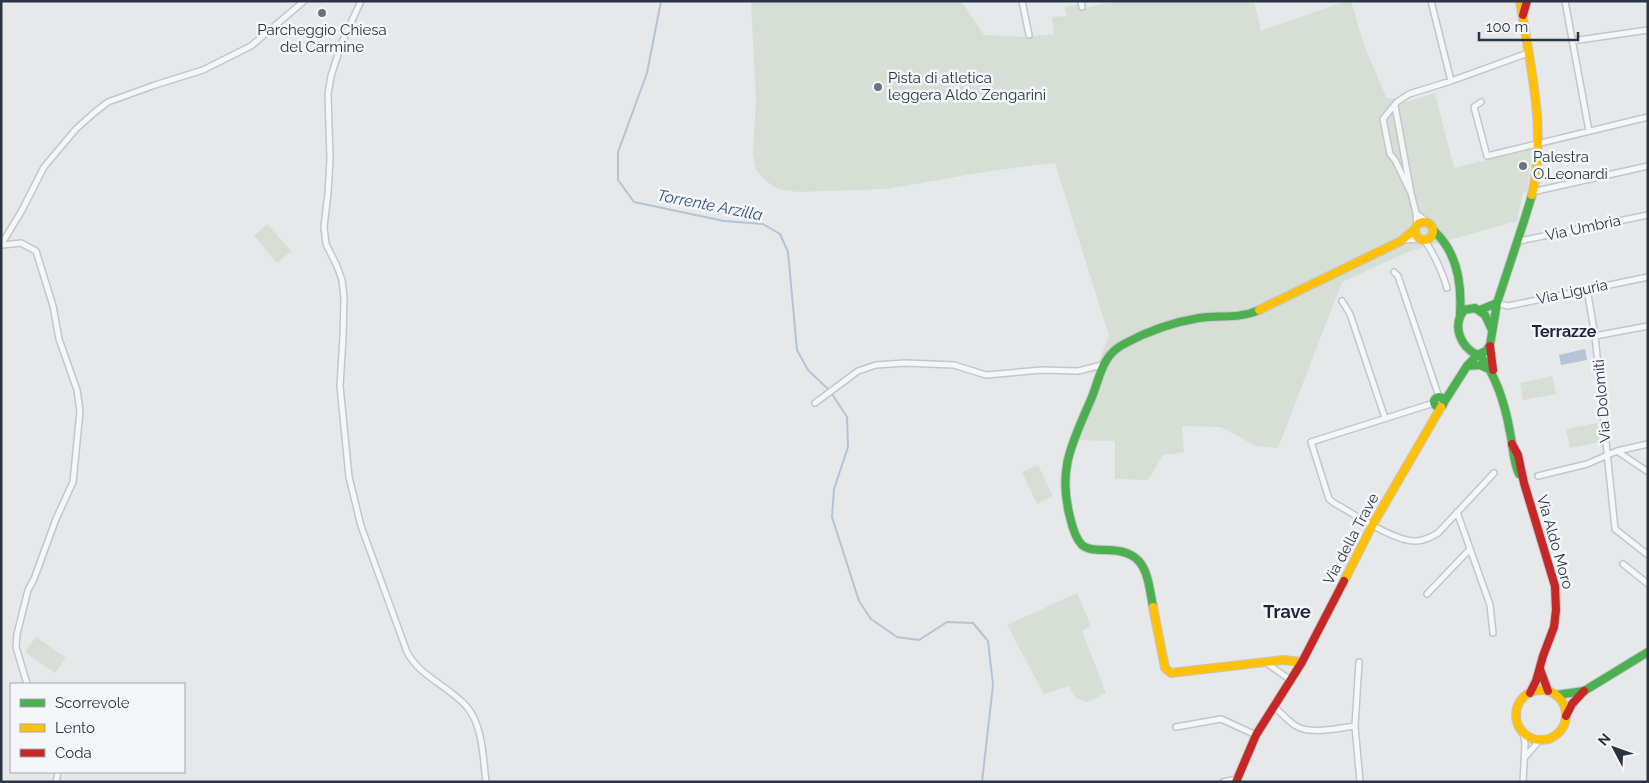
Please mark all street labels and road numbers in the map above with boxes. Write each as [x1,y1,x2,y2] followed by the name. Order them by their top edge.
[1544,211,1622,245] street label: Via Umbria
[1535,276,1609,308] street label: Via Liguria
[1589,359,1615,443] street label: Via Dolomiti
[1319,490,1383,588] street label: Via della Trave
[1533,493,1577,591] street label: Via Aldo Moro

